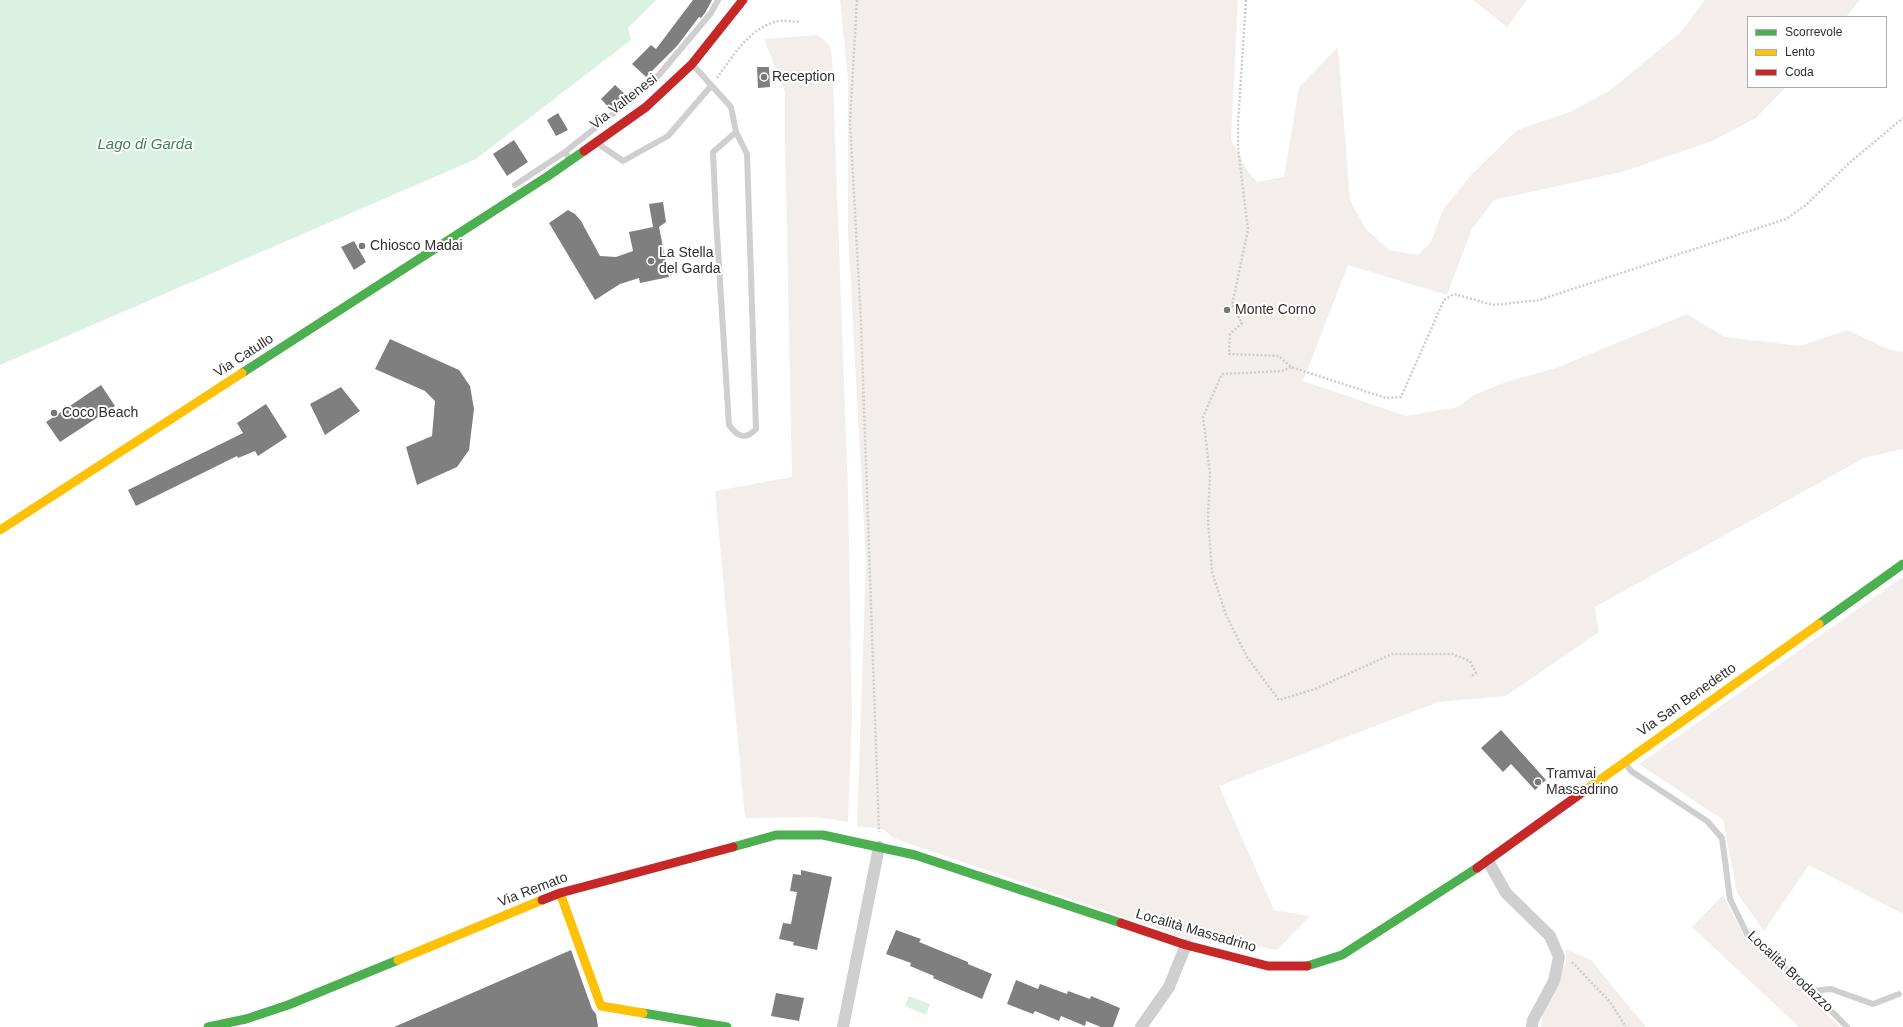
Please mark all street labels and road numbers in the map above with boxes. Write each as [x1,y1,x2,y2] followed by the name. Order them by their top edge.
[587,71,661,133] street label: Via Valtenesi
[211,331,277,381] street label: Via Catullo
[1634,660,1740,740] street label: Via San Benedetto
[496,869,570,911] street label: Via Remato
[1134,906,1258,956] street label: Località Massadrino
[1744,928,1836,1016] street label: Località Brodazzo

